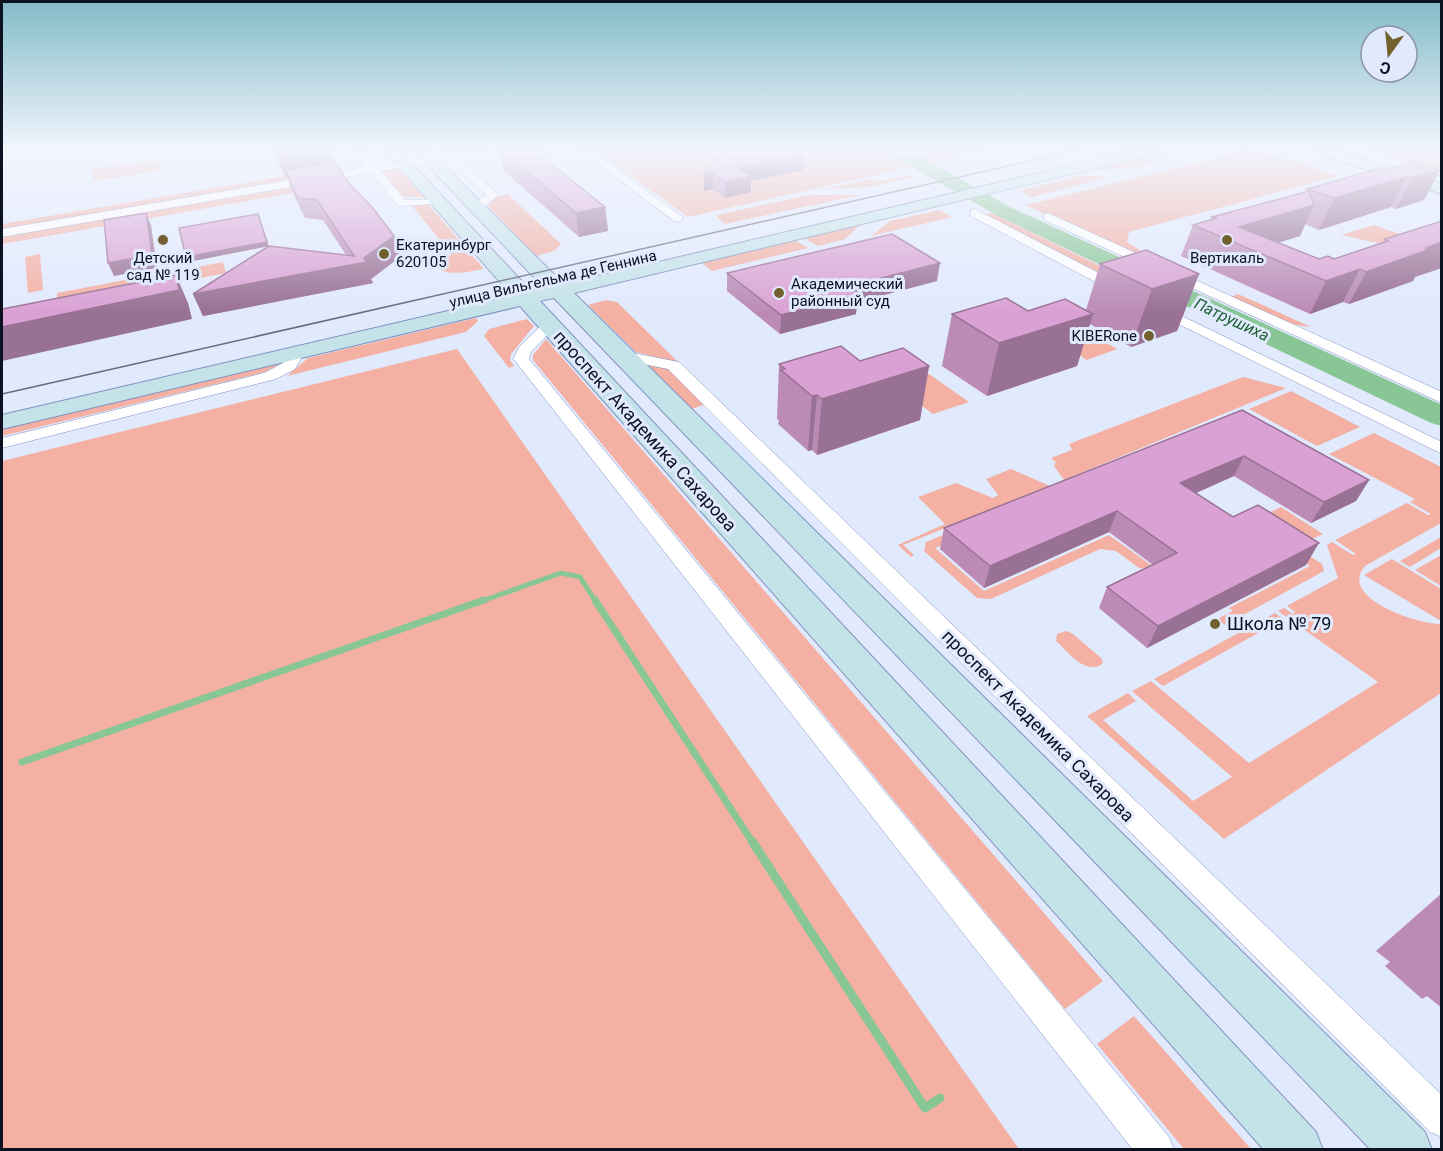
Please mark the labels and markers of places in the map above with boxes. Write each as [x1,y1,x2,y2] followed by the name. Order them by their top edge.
[156,233,170,247] marker: Детский сад № 119
[1220,233,1234,247] marker: Вертикаль
[396,236,492,271] place label: Екатеринбург 620105
[377,247,391,261] marker: Екатеринбург 620105
[126,249,200,284] place label: Детский сад № 119
[1190,249,1264,267] place label: Вертикаль
[791,275,903,310] place label: Академический районный суд
[772,286,786,300] marker: Академический районный суд
[1072,327,1137,345] place label: KIBERone
[1142,329,1156,343] marker: KIBERone
[1227,613,1331,634] place label: Школа № 79
[1208,617,1222,631] marker: Школа № 79

